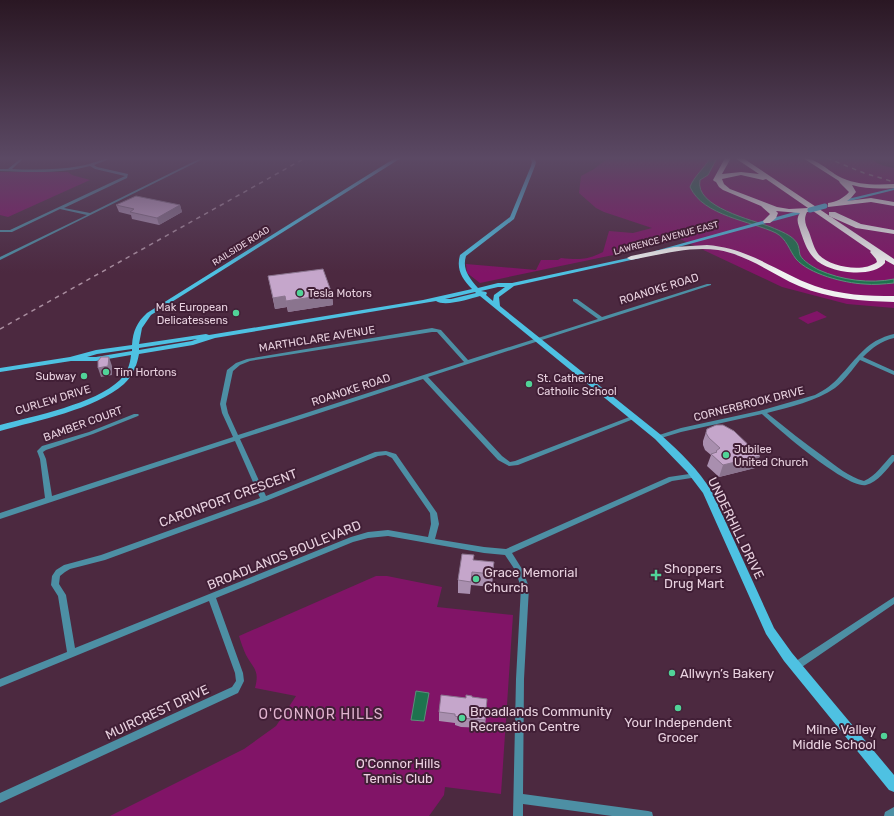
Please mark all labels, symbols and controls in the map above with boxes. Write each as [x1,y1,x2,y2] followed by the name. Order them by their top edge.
[612,219,720,257] street label: LAWRENCE AVENUE EAST
[211,224,271,268] street label: RAILSIDE ROAD
[618,271,700,307] street label: ROANOKE ROAD
[308,287,372,300] place label: Tesla Motors
[295,288,305,298] marker: Tesla Motors
[156,301,228,327] place label: Mak European Delicatessens
[231,308,241,318] marker: Mak European Delicatessens
[258,323,376,355] street label: MARTHCLARE AVENUE
[114,366,177,379] place label: Tim Hortons
[101,367,111,377] marker: Tim Hortons
[35,370,76,383] place label: Subway
[79,371,89,381] marker: Subway
[310,371,392,409] street label: ROANOKE ROAD
[537,372,617,398] place label: St. Catherine Catholic School
[524,379,534,389] marker: St. Catherine Catholic School
[14,382,93,418] street label: CURLEW DRIVE
[692,384,806,424] street label: CORNERBROOK DRIVE
[42,403,125,444] street label: BAMBER COURT
[734,443,808,469] place label: Jubilee United Church
[721,450,731,460] marker: Jubilee United Church
[157,466,300,530] street label: CARONPORT CRESCENT
[705,475,767,581] street label: UNDERHILL DRIVE
[205,517,363,593] street label: BROADLANDS BOULEVARD
[664,561,724,592] place label: Shoppers Drug Mart
[484,565,578,595] place label: Grace Memorial Church
[651,570,661,580] marker: Shoppers Drug Mart
[471,574,481,584] marker: Grace Memorial Church
[680,666,774,681] place label: Allwyn’s Bakery
[667,668,677,678] marker: Allwyn’s Bakery
[103,681,211,743] street label: MUIRCREST DRIVE
[673,703,683,713] marker: Your Independent Grocer
[470,704,612,734] place label: Broadlands Community Recreation Centre
[258,706,384,723] district label: O'CONNOR HILLS
[457,713,467,723] marker: Broadlands Community Recreation Centre
[624,715,732,745] place label: Your Independent Grocer
[792,722,876,752] place label: Milne Valley Middle School
[879,731,889,741] marker: Milne Valley Middle School
[356,756,440,786] park label: O'Connor Hills Tennis Club

